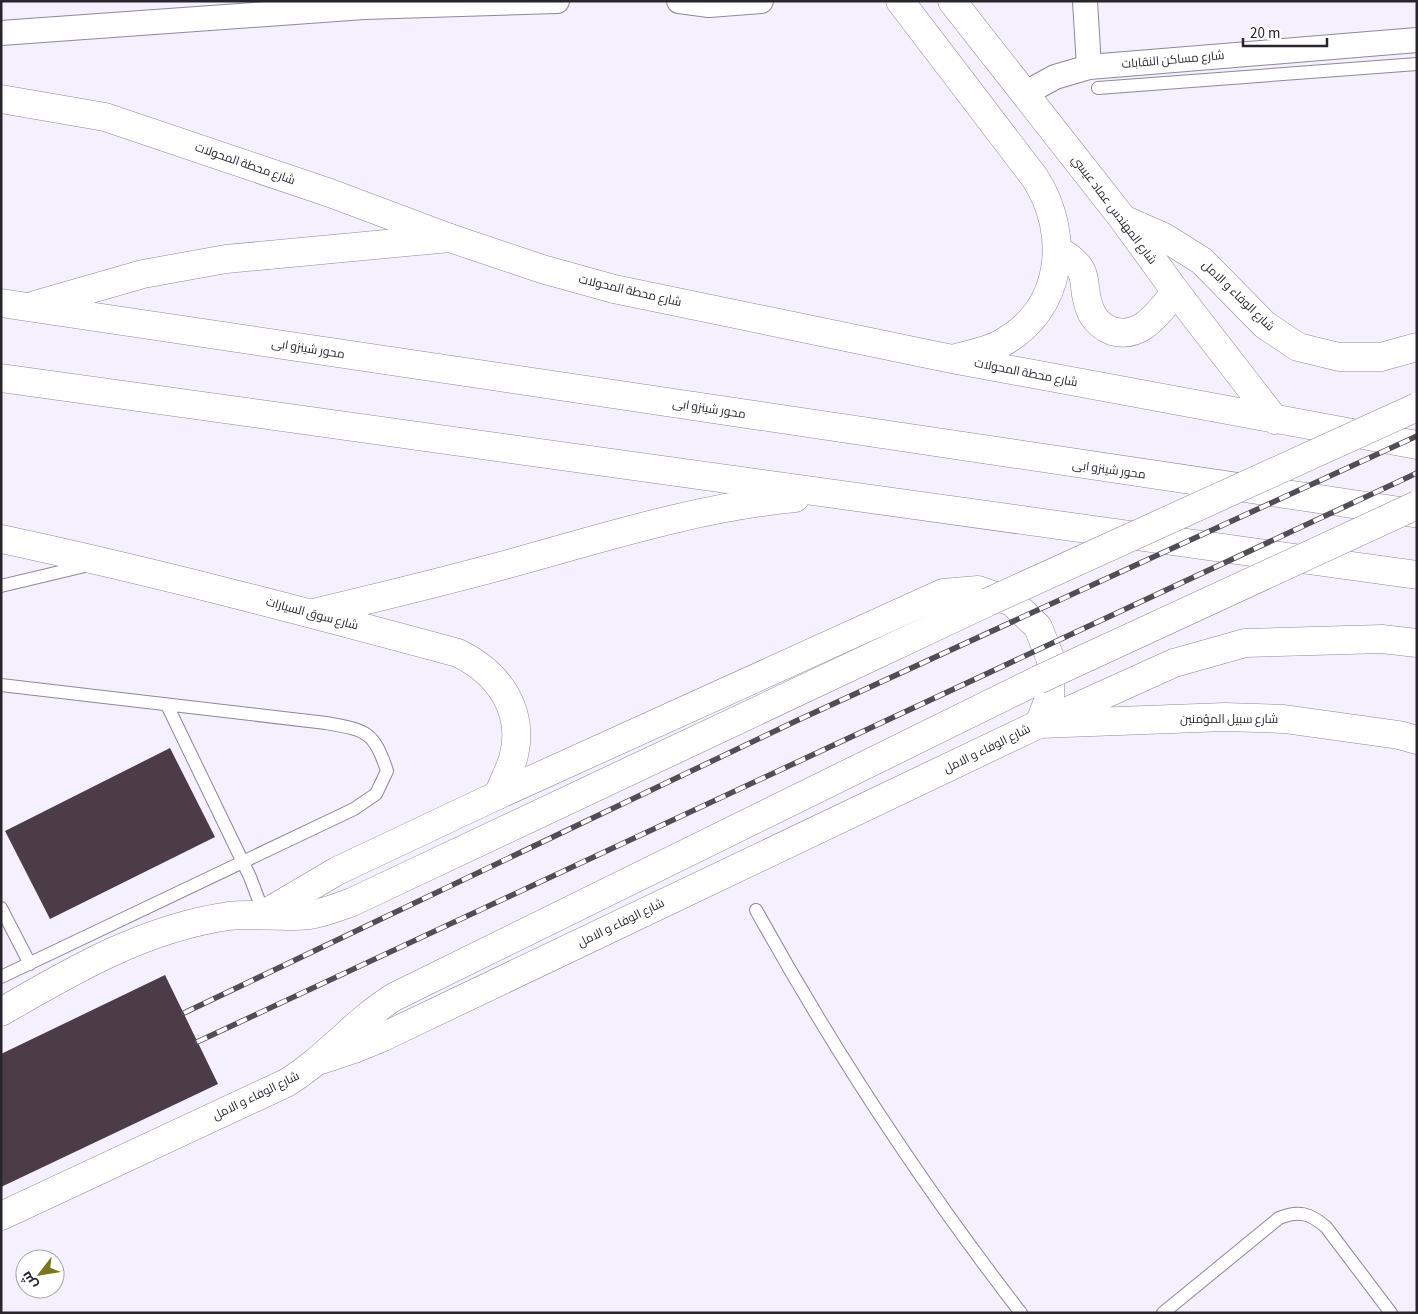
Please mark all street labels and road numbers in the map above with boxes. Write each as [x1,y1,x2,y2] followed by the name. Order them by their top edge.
[1121,47,1225,73] street label: شارع مساكن النقابات
[193,139,297,189] street label: شارع محطة المحولات
[1067,152,1161,269] street label: شارع المهندس عماد عيسي
[1198,257,1278,335] street label: شارع الوفاء و الامل
[577,271,683,311] street label: شارع محطة المحولات
[270,335,346,363] street label: محور شينزو ابى
[973,355,1079,391] street label: شارع محطة المحولات
[671,395,747,423] street label: محور شينزو ابى
[1071,456,1147,484] street label: محور شينزو ابى
[264,593,360,635] street label: شارع سوق السيارات
[1180,711,1278,728] street label: شارع سبيل المؤمنين
[941,721,1033,777] street label: شارع الوفاء و الامل
[575,895,667,951] street label: شارع الوفاء و الامل
[210,1068,302,1124] street label: شارع الوفاء و الامل

